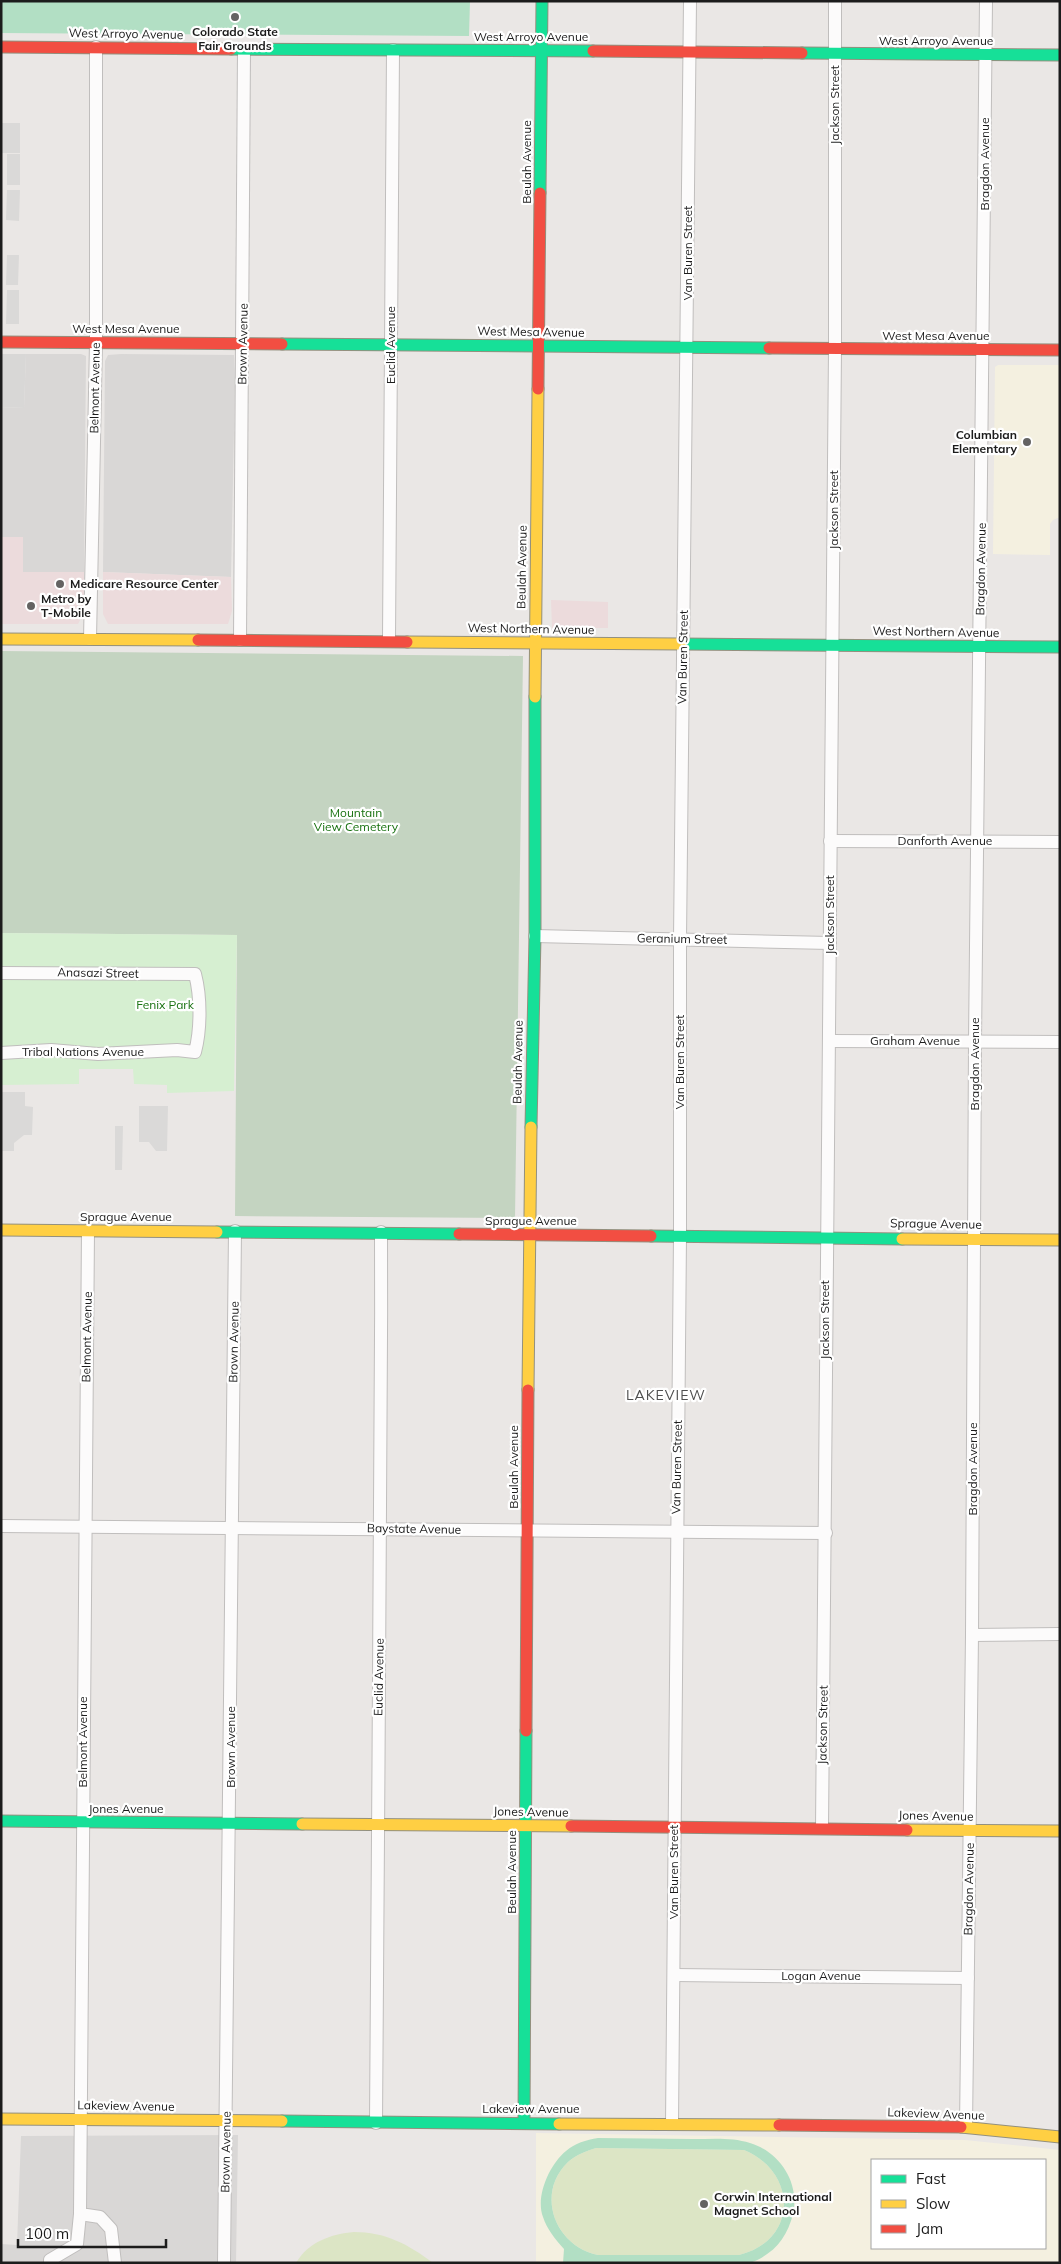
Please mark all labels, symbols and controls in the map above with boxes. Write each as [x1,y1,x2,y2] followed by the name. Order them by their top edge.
[229,11,241,23] marker: Colorado State Fair Grounds
[192,24,278,53] place label: Colorado State Fair Grounds
[69,25,183,42] street label: West Arroyo Avenue
[474,29,588,44] street label: West Arroyo Avenue
[879,33,993,48] street label: West Arroyo Avenue
[827,65,842,145] street label: Jackson Street
[977,118,992,210] street label: Bragdon Avenue
[519,120,534,204] street label: Beulah Avenue
[680,206,695,300] street label: Van Buren Street
[234,303,251,385] street label: Brown Avenue
[383,306,398,384] street label: Euclid Avenue
[72,321,180,336] street label: West Mesa Avenue
[477,323,585,340] street label: West Mesa Avenue
[882,328,990,343] street label: West Mesa Avenue
[86,342,103,434] street label: Belmont Avenue
[952,427,1017,456] place label: Columbian Elementary
[1021,436,1033,448] marker: Columbian Elementary
[826,470,841,550] street label: Jackson Street
[972,522,989,616] street label: Bragdon Avenue
[513,525,530,609] street label: Beulah Avenue
[70,576,219,591] place label: Medicare Resource Center
[54,578,66,590] marker: Medicare Resource Center
[41,591,92,620] place label: Metro by T-Mobile
[25,600,37,612] marker: Metro by T-Mobile
[674,610,691,704] street label: Van Buren Street
[467,620,595,637] street label: West Northern Avenue
[872,623,1000,640] street label: West Northern Avenue
[314,805,399,834] park label: Mountain View Cemetery
[898,833,992,848] street label: Danforth Avenue
[822,875,837,955] street label: Jackson Street
[637,930,727,947] street label: Geranium Street
[57,964,139,981] street label: Anasazi Street
[136,997,195,1012] park label: Fenix Park
[672,1015,687,1109] street label: Van Buren Street
[967,1018,982,1110] street label: Bragdon Avenue
[509,1020,526,1104] street label: Beulah Avenue
[870,1033,960,1048] street label: Graham Avenue
[22,1044,144,1059] street label: Tribal Nations Avenue
[80,1209,172,1224] street label: Sprague Avenue
[485,1213,577,1228] street label: Sprague Avenue
[890,1215,982,1232] street label: Sprague Avenue
[817,1280,832,1360] street label: Jackson Street
[78,1291,95,1383] street label: Belmont Avenue
[225,1301,242,1383] street label: Brown Avenue
[626,1386,706,1404] district label: LAKEVIEW
[668,1420,685,1514] street label: Van Buren Street
[965,1423,980,1515] street label: Bragdon Avenue
[506,1425,521,1509] street label: Beulah Avenue
[367,1520,461,1537] street label: Baystate Avenue
[370,1638,387,1716] street label: Euclid Avenue
[814,1685,831,1765] street label: Jackson Street
[75,1696,90,1788] street label: Belmont Avenue
[223,1706,238,1788] street label: Brown Avenue
[88,1801,164,1816] street label: Jones Avenue
[493,1803,569,1820] street label: Jones Avenue
[898,1807,974,1824] street label: Jones Avenue
[666,1825,681,1919] street label: Van Buren Street
[504,1830,519,1914] street label: Beulah Avenue
[960,1842,977,1936] street label: Bragdon Avenue
[781,1968,861,1983] street label: Logan Avenue
[77,2097,175,2114] street label: Lakeview Avenue
[482,2101,580,2116] street label: Lakeview Avenue
[887,2104,985,2123] street label: Lakeview Avenue
[217,2111,234,2193] street label: Brown Avenue
[871,2159,1046,2249] legend
[916,2169,946,2188] text: Fast
[714,2189,832,2218] place label: Corwin International Magnet School
[916,2194,950,2213] text: Slow
[698,2198,710,2210] marker: Corwin International Magnet School
[18,2216,165,2248] scale bar
[916,2219,943,2238] text: Jam
[25,2224,69,2243] text: 100 m

